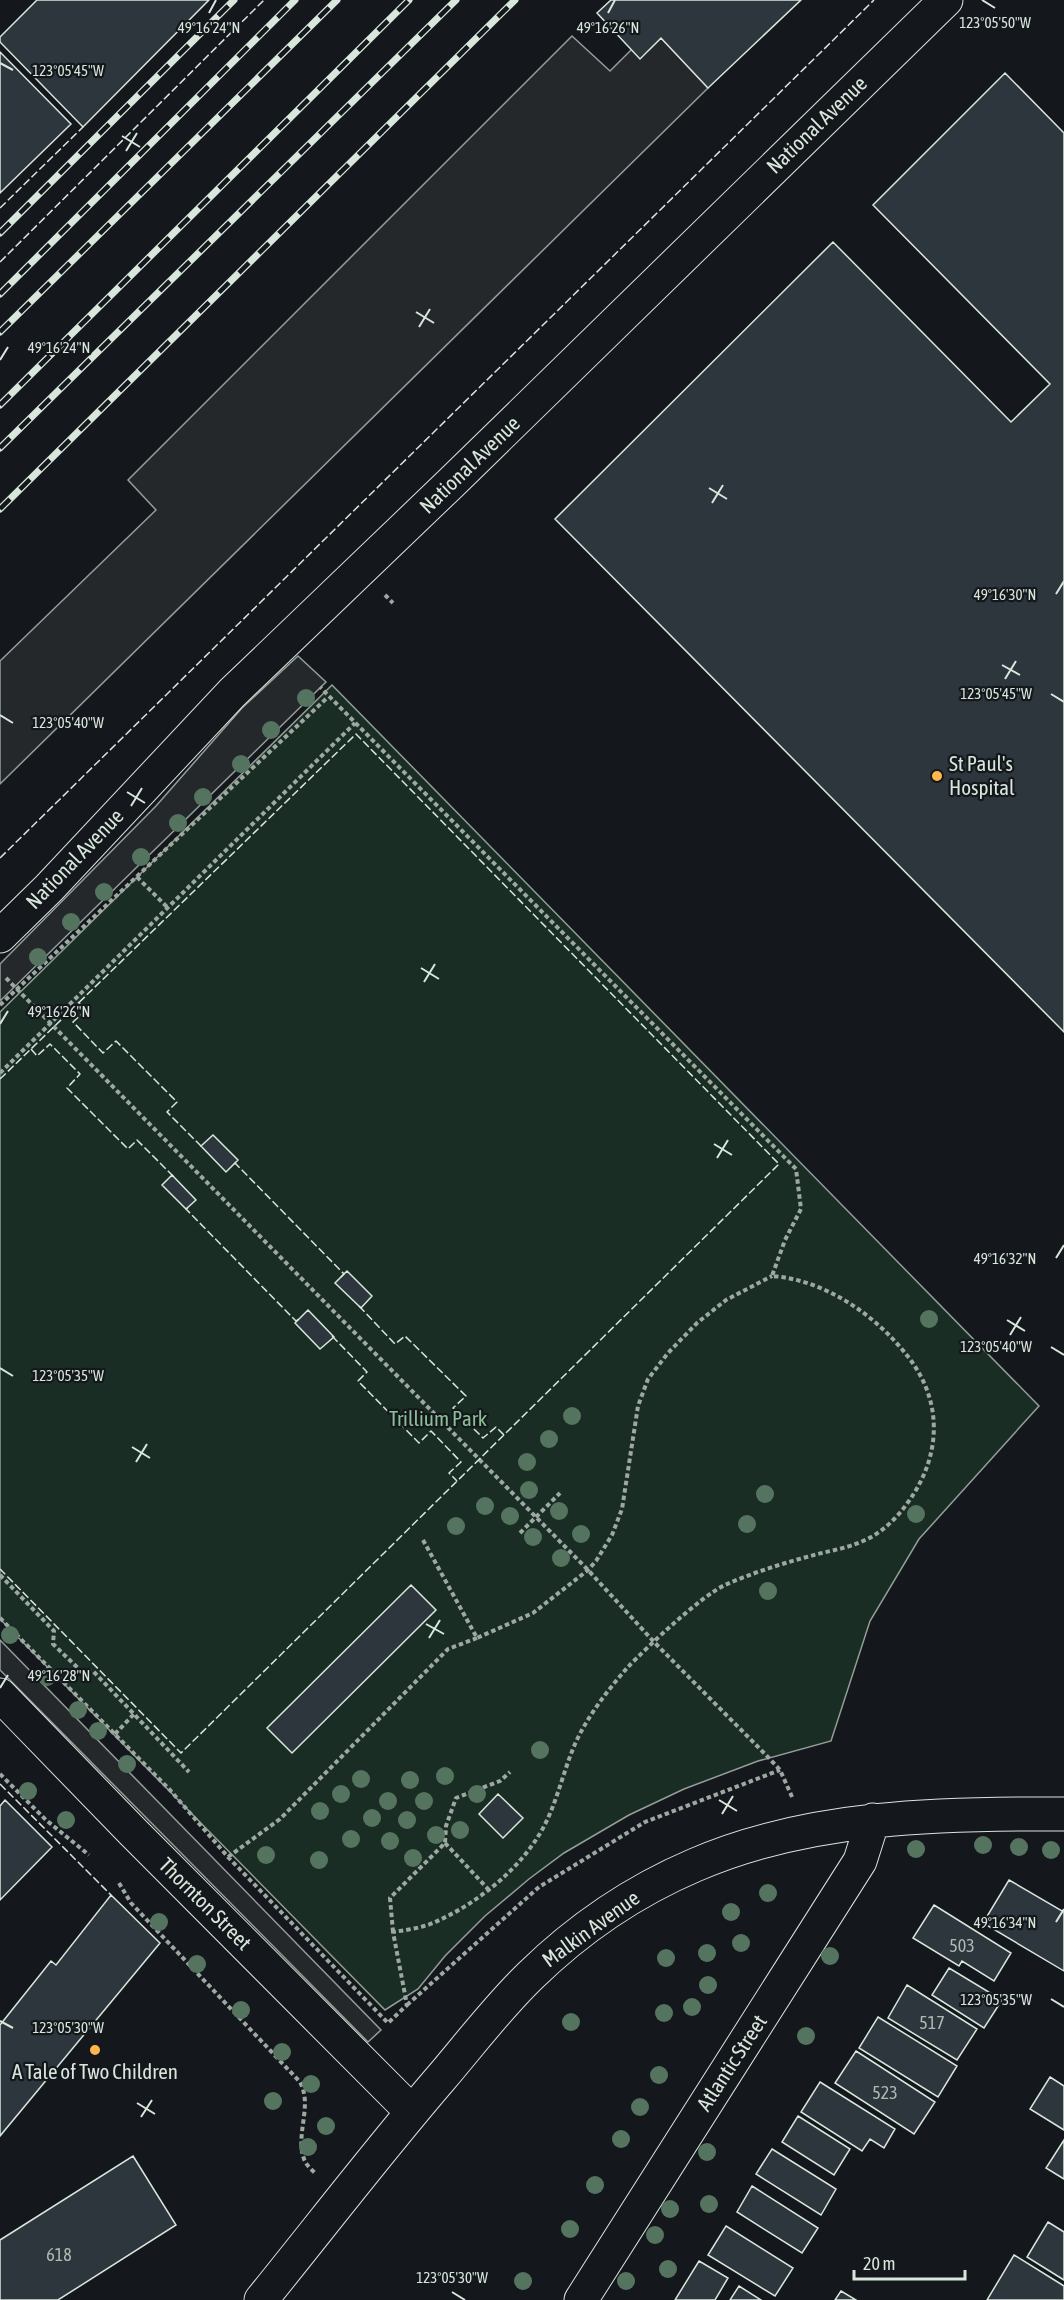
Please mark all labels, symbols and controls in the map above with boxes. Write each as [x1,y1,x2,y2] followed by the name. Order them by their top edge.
[959,14,1031,31] text: 123°05'50"W
[178,19,240,36] text: 49°16'24"N
[577,19,639,36] text: 49°16'26"N
[32,62,104,79] text: 123°05'45"W
[761,71,871,178] street label: National Avenue
[28,339,90,356] text: 49°16'24"N
[414,411,524,518] street label: National Avenue
[974,586,1036,603] text: 49°16'30"N
[960,685,1032,702] text: 123°05'45"W
[32,714,104,731] text: 123°05'40"W
[949,751,1015,799] place label: St Paul's Hospital
[930,769,944,783] marker: St Paul's Hospital
[21,803,128,913] street label: National Avenue
[28,1003,90,1020] text: 49°16'26"N
[974,1250,1036,1267] text: 49°16'32"N
[960,1338,1032,1355] text: 123°05'40"W
[32,1367,104,1384] text: 123°05'35"W
[389,1406,487,1430] park label: Trillium Park
[28,1667,90,1684] text: 49°16'28"N
[155,1852,257,1954] street label: Thornton Street
[537,1885,644,1971] street label: Malkin Avenue
[974,1914,1036,1931] text: 49°16'34"N
[949,1935,975,1956] house number: 503
[960,1991,1032,2008] text: 123°05'35"W
[691,2010,771,2115] street label: Atlantic Street
[919,2012,945,2033] house number: 517
[32,2019,104,2036] text: 123°05'30"W
[88,2043,102,2057] marker: A Tale of Two Children
[12,2059,178,2083] place label: A Tale of Two Children
[872,2082,898,2103] house number: 523
[854,2243,965,2281] scale bar
[46,2244,72,2265] house number: 618
[863,2253,895,2274] text: 20 m
[416,2269,488,2286] text: 123°05'30"W

